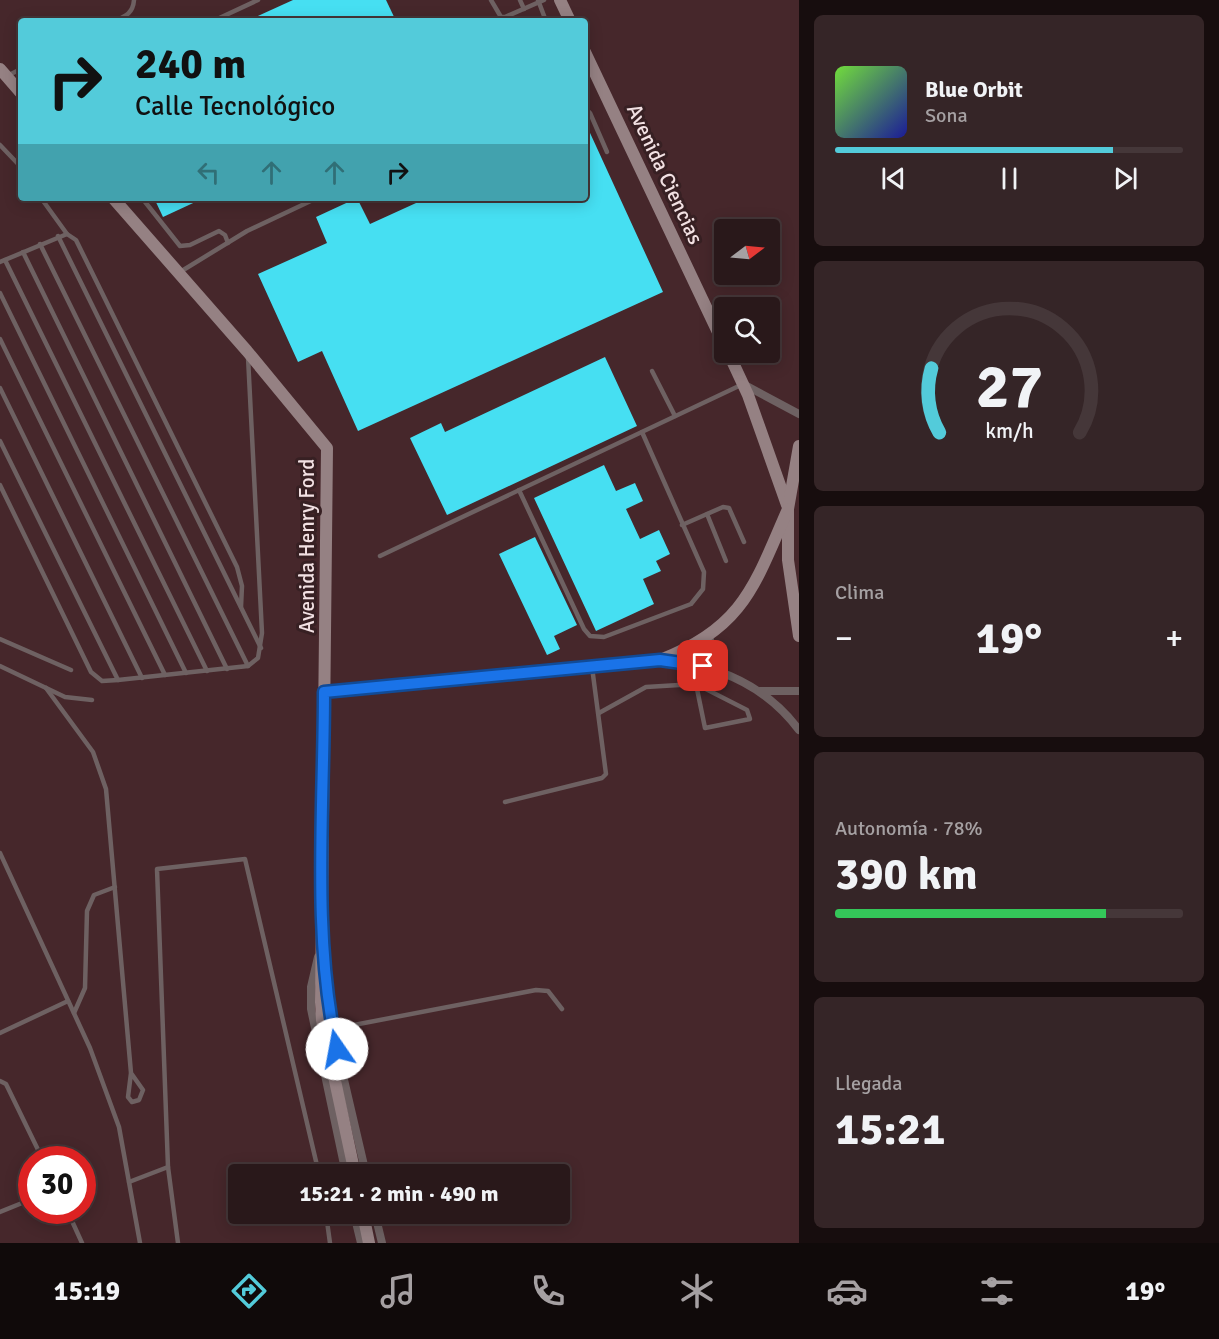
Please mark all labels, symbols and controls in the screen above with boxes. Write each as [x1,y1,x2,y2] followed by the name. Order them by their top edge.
[135,39,246,90] text: 240 m
[36,42,114,120] icon: right
[925,76,1023,103] text: Blue Orbit
[135,90,335,123] text: Calle Tecnológico
[621,100,709,248] street label: Avenida Ciencias
[925,103,968,128] text: Sona
[192,156,225,189] icon: left
[255,156,288,189] icon: ahead
[318,156,351,189] icon: ahead
[381,156,414,189] icon: right
[877,162,910,195] icon: previous
[993,162,1026,195] icon: pause
[1109,162,1142,195] icon: next
[714,219,780,285] north arrow
[714,219,780,363] map controls
[714,297,780,363] button: search
[975,348,1043,425] text: 27
[985,418,1033,444] text: km/h
[294,459,320,633] street label: Avenida Henry Ford
[835,580,884,605] text: Clima
[976,611,1042,666] text: 19°
[835,618,853,659] text: −
[1165,618,1183,659] text: +
[677,640,728,691] pin
[686,649,719,682] icon: arrive
[835,816,983,841] text: Autonomía · 78%
[835,847,978,902] text: 390 km
[305,1017,369,1081] position arrow
[835,1071,902,1096] text: Llegada
[835,1102,945,1157] text: 15:21
[18,1146,96,1224] speed limit sign: 30
[299,1180,499,1207] text: 15:21 · 2 min · 490 m
[228,1270,270,1312] icon: directions
[377,1270,419,1312] icon: music
[527,1270,569,1312] icon: phone
[676,1270,718,1312] icon: climate
[826,1270,868,1312] icon: car
[976,1270,1018,1312] icon: filters
[54,1275,120,1308] text: 15:19
[1125,1275,1165,1308] text: 19°

